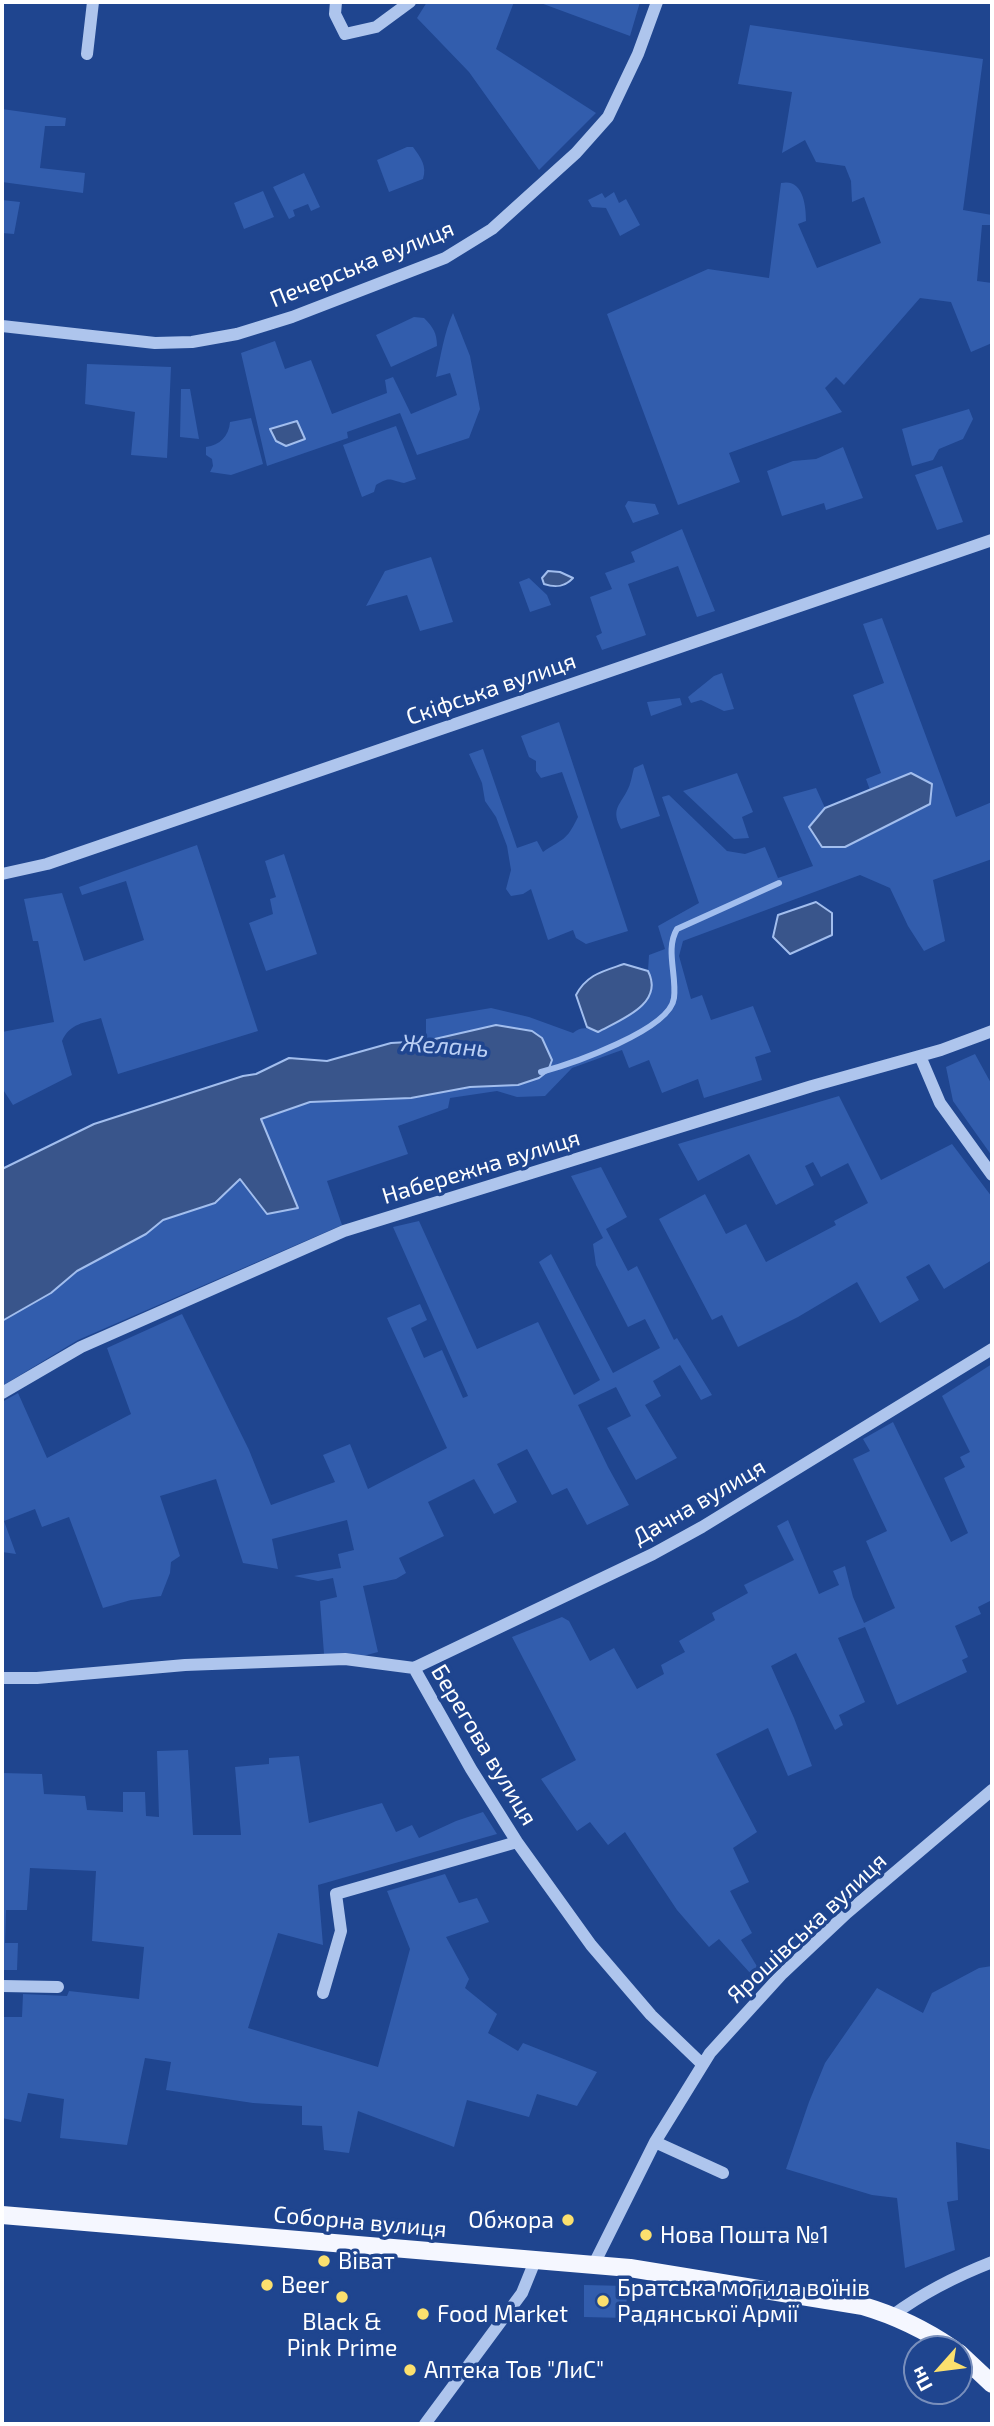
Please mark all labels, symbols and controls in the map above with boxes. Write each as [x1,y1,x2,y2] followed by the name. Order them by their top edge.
[266,215,458,313] street label: Печерська вулиця
[402,647,580,731] street label: Скіфська вулиця
[400,1029,490,1063] water label: Желань
[379,1124,583,1210] street label: Набережна вулиця
[628,1453,770,1551] street label: Дачна вулиця
[425,1660,543,1830] street label: Берегова вулиця
[722,1847,892,2009] street label: Ярошівська вулиця
[272,2201,448,2243] street label: Соборна вулиця
[468,2206,554,2234] place label: Обжора
[560,2212,576,2228] marker: Обжора
[660,2221,829,2249] place label: Нова Пошта №1
[638,2227,654,2243] marker: Нова Пошта №1
[338,2247,395,2275] place label: Віват
[316,2253,332,2269] marker: Віват
[281,2271,329,2299] place label: Beer
[617,2274,870,2328] place label: Братська могила воїнів Радянської Армії
[259,2277,275,2293] marker: Beer
[334,2289,350,2305] marker: Black & Pink Prime
[595,2293,611,2309] marker: Братська могила воїнів Радянської Армії
[437,2300,568,2328] place label: Food Market
[415,2306,431,2322] marker: Food Market
[287,2308,397,2362] place label: Black & Pink Prime
[903,2335,973,2405] north arrow
[424,2356,604,2384] place label: Аптека Тов "ЛиС"
[402,2362,418,2378] marker: Аптека Тов "ЛиС"
[905,2363,937,2395] text: Пн

